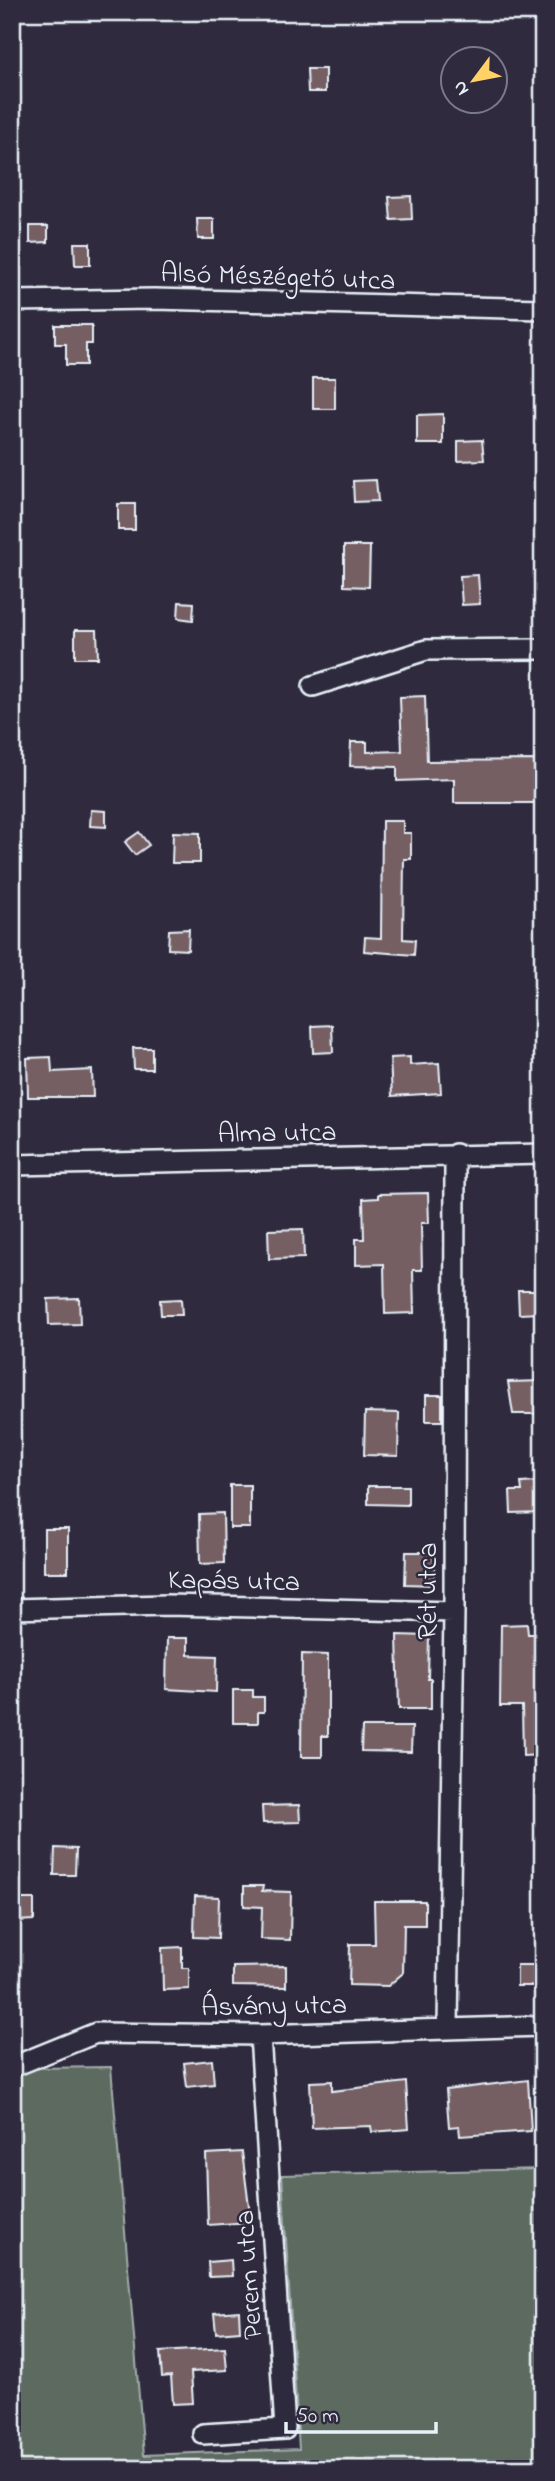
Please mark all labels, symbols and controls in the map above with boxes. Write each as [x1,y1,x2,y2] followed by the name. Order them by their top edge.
[440,46,510,116] north arrow
[447,75,477,100] text: N
[160,254,396,303] street label: Alsó Mészégető utca
[217,1113,337,1156] street label: Alma utca
[409,1542,450,1640] street label: Rét utca
[167,1561,300,1604] street label: Kapás utca
[201,1986,347,2029] street label: Ásvány utca
[226,2209,275,2341] street label: Perem utca
[286,2390,436,2434] scale bar
[296,2402,339,2432] text: 50 m

